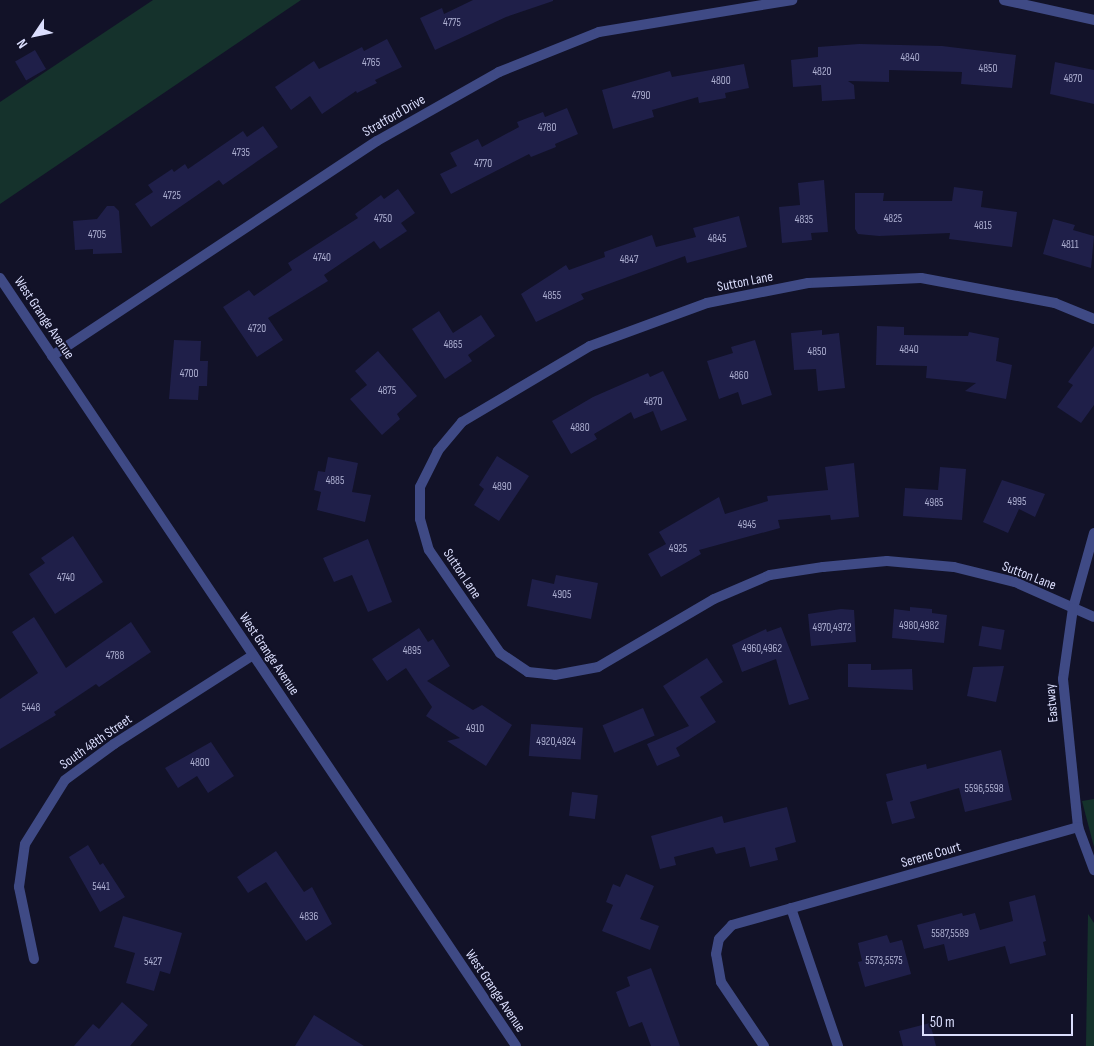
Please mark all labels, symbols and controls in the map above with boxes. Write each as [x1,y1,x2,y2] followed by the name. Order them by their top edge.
[10,10,60,60] north arrow
[443,16,461,30] house number: 4775
[13,36,31,52] text: N
[900,51,920,65] house number: 4840
[362,56,380,70] house number: 4765
[979,62,997,76] house number: 4850
[812,65,832,79] house number: 4820
[1064,72,1082,86] house number: 4870
[711,74,731,88] house number: 4800
[632,89,650,103] house number: 4790
[360,91,428,141] street label: Stratford Drive
[538,121,556,135] house number: 4780
[232,146,250,160] house number: 4735
[474,157,492,171] house number: 4770
[163,189,181,203] house number: 4725
[374,212,392,226] house number: 4750
[884,212,902,226] house number: 4825
[795,213,813,227] house number: 4835
[974,219,992,233] house number: 4815
[88,228,106,242] house number: 4705
[708,232,726,246] house number: 4845
[1061,238,1079,252] house number: 4811
[313,251,331,265] house number: 4740
[620,253,638,267] house number: 4847
[716,268,774,296] street label: Sutton Lane
[10,274,78,362] street label: West Grange Avenue
[543,289,561,303] house number: 4855
[248,322,266,336] house number: 4720
[444,338,462,352] house number: 4865
[899,343,919,357] house number: 4840
[808,345,826,359] house number: 4850
[180,367,198,381] house number: 4700
[729,369,749,383] house number: 4860
[378,384,396,398] house number: 4875
[644,395,662,409] house number: 4870
[570,421,590,435] house number: 4880
[326,474,344,488] house number: 4885
[492,480,512,494] house number: 4890
[1008,495,1026,509] house number: 4995
[925,496,943,510] house number: 4985
[738,518,756,532] house number: 4945
[669,542,687,556] house number: 4925
[439,546,485,602] street label: Sutton Lane
[1000,558,1058,594] street label: Sutton Lane
[57,571,75,585] house number: 4740
[553,588,571,602] house number: 4905
[235,610,303,698] street label: West Grange Avenue
[899,619,939,633] house number: 4980,4982
[813,621,851,635] house number: 4970,4972
[742,642,782,656] house number: 4960,4962
[403,644,421,658] house number: 4895
[106,649,124,663] house number: 4788
[1042,683,1062,723] street label: Eastway
[22,701,40,715] house number: 5448
[57,711,135,773] street label: South 48th Street
[466,722,484,736] house number: 4910
[536,735,576,749] house number: 4920,4924
[190,756,210,770] house number: 4800
[965,782,1003,796] house number: 5596,5598
[899,838,963,872] street label: Serene Court
[92,880,110,894] house number: 5441
[300,910,318,924] house number: 4836
[931,927,969,941] house number: 5587,5589
[461,947,529,1035] street label: West Grange Avenue
[865,954,903,968] house number: 5573,5575
[144,955,162,969] house number: 5427
[924,1004,1075,1036] scale bar
[930,1013,955,1032] text: 50 m

